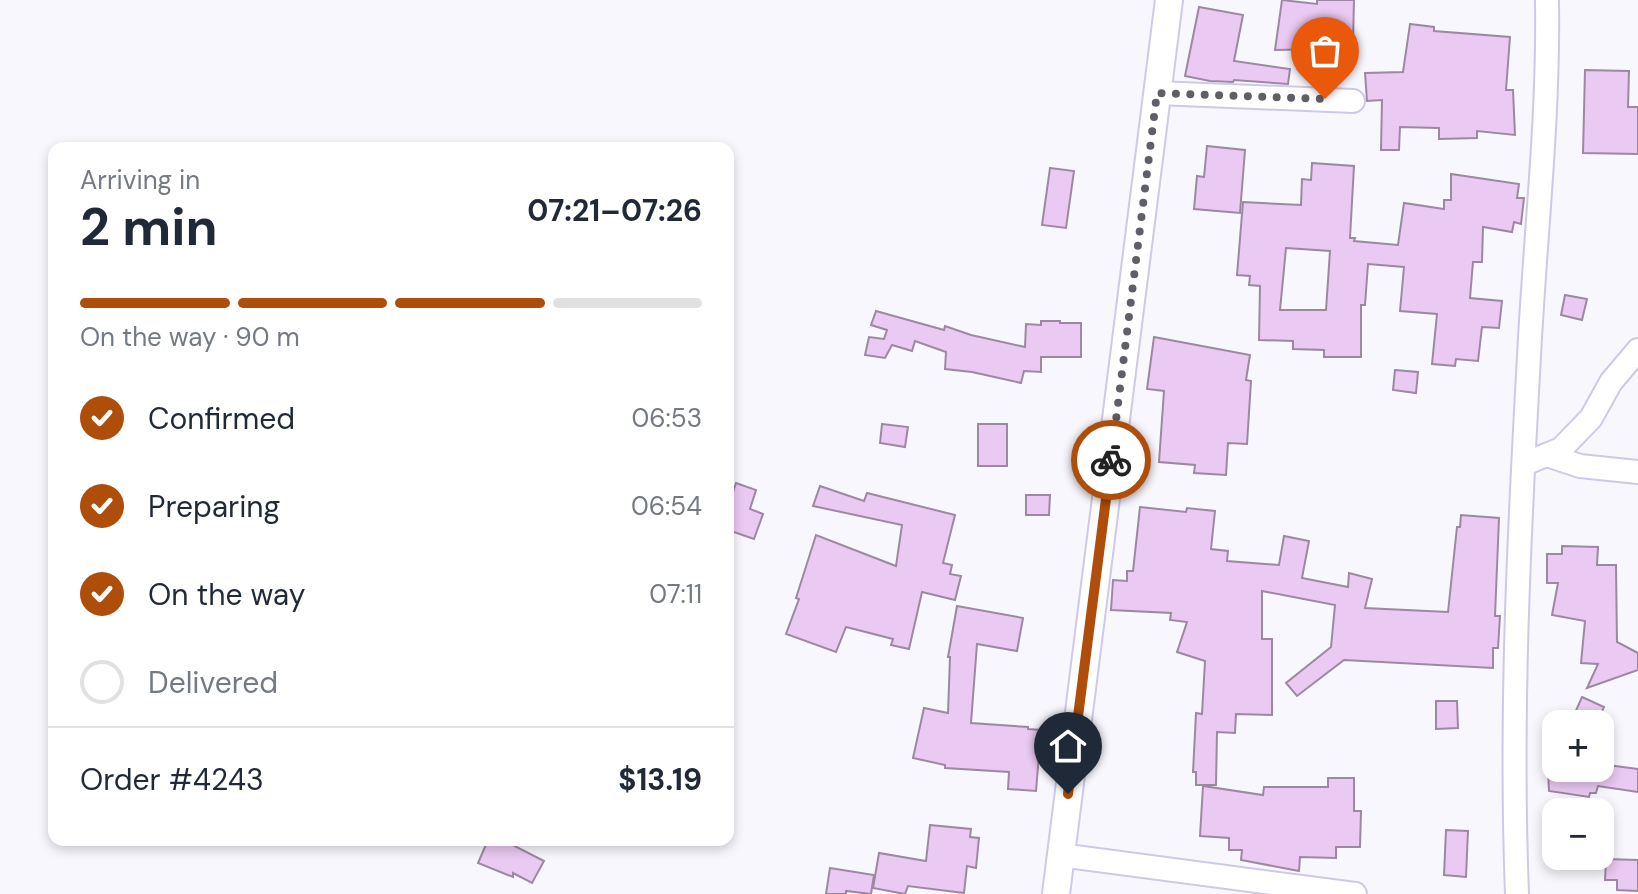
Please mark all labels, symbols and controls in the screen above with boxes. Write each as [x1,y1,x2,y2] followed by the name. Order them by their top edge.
[1291,17,1359,99] pin
[1303,29,1347,73] icon: bag
[80,163,200,197] text: Arriving in
[527,191,702,230] text: 07:21–07:26
[80,193,218,261] text: 2 min
[80,320,300,354] text: On the way · 90 m
[80,396,124,440] icon: check
[148,399,295,438] text: Confirmed
[631,401,702,435] text: 06:53
[1071,420,1151,500] courier
[1089,438,1133,482] icon: bike
[80,484,124,528] icon: check
[148,487,280,526] text: Preparing
[631,489,702,523] text: 06:54
[80,572,124,616] icon: check
[148,575,305,614] text: On the way
[649,577,702,611] text: 07:11
[148,663,278,702] text: Delivered
[1542,710,1614,870] map controls
[1542,710,1614,782] button: +
[1034,712,1102,794] pin
[1046,724,1090,768] icon: home
[80,760,264,799] text: Order #4243
[618,760,702,799] text: $13.19
[1542,798,1614,870] button: −

